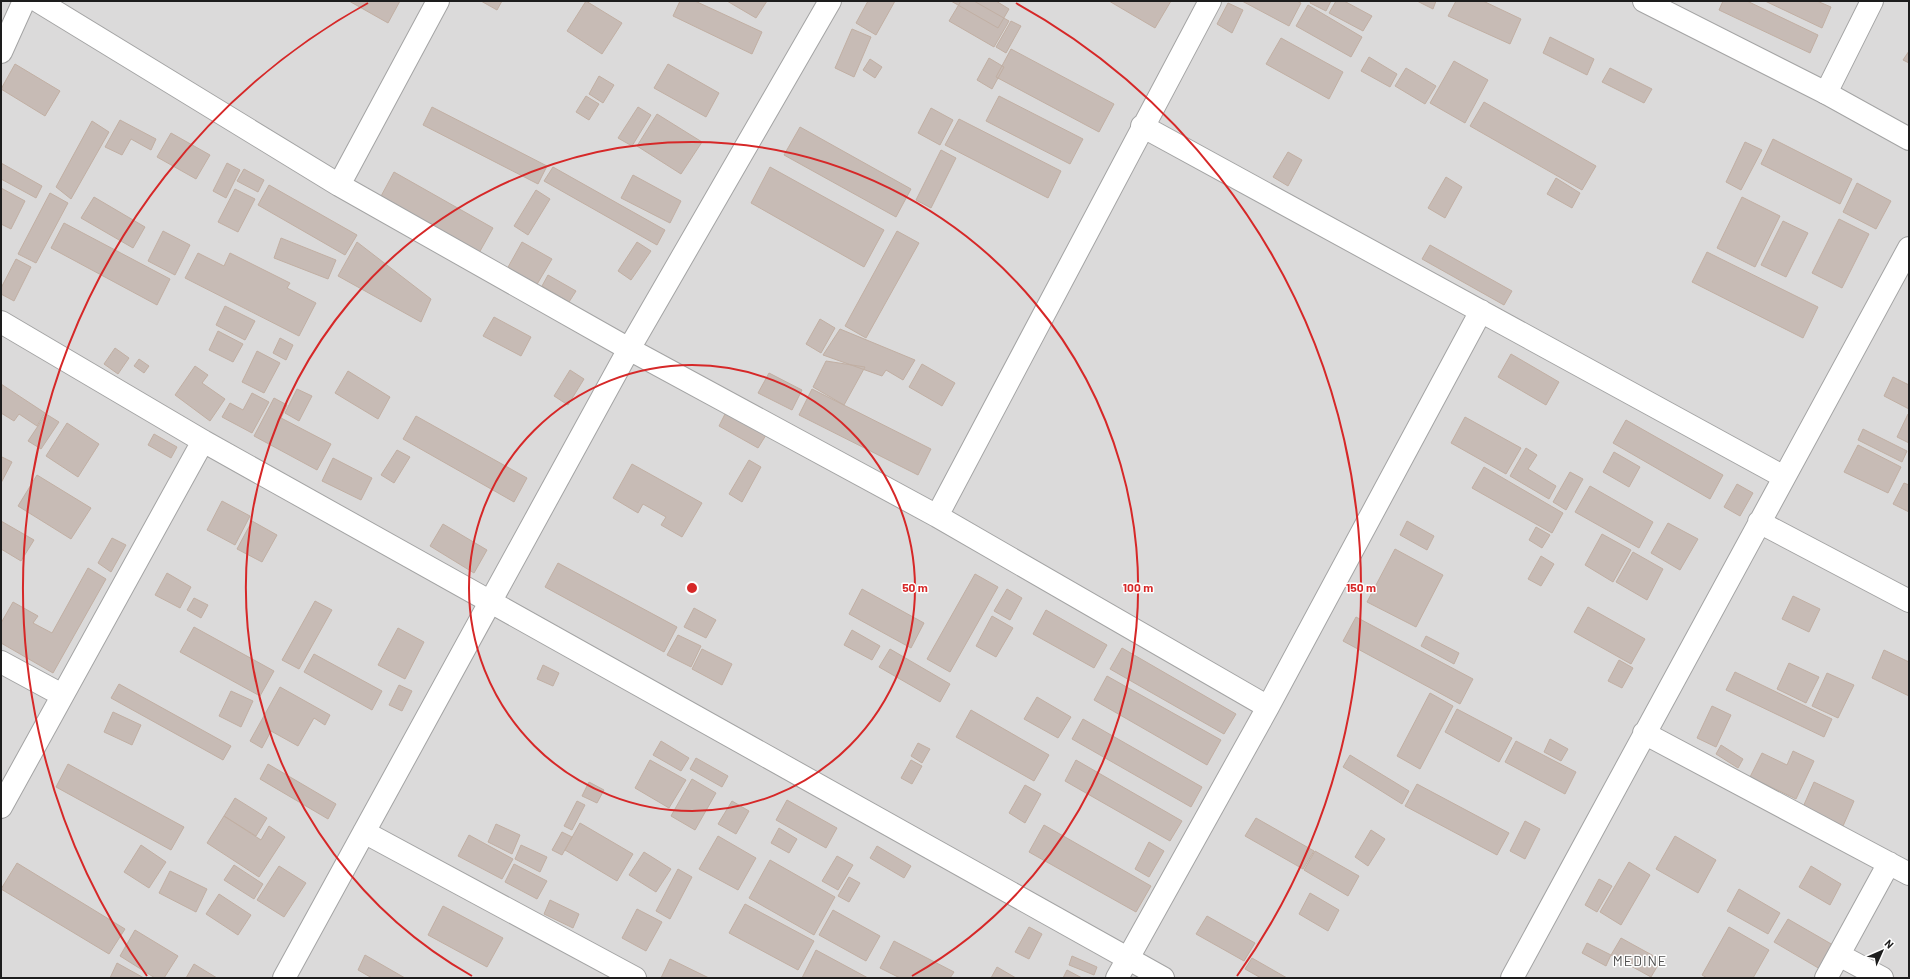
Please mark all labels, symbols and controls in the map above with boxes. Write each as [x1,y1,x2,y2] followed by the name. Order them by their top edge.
[902,580,928,594] text: 50 m
[1123,580,1153,594] text: 100 m
[1346,580,1376,594] text: 150 m
[685,581,699,595] centre of rings
[1862,931,1902,971] north arrow
[1882,936,1897,951] text: N
[1613,952,1667,969] district label: MEDINE

